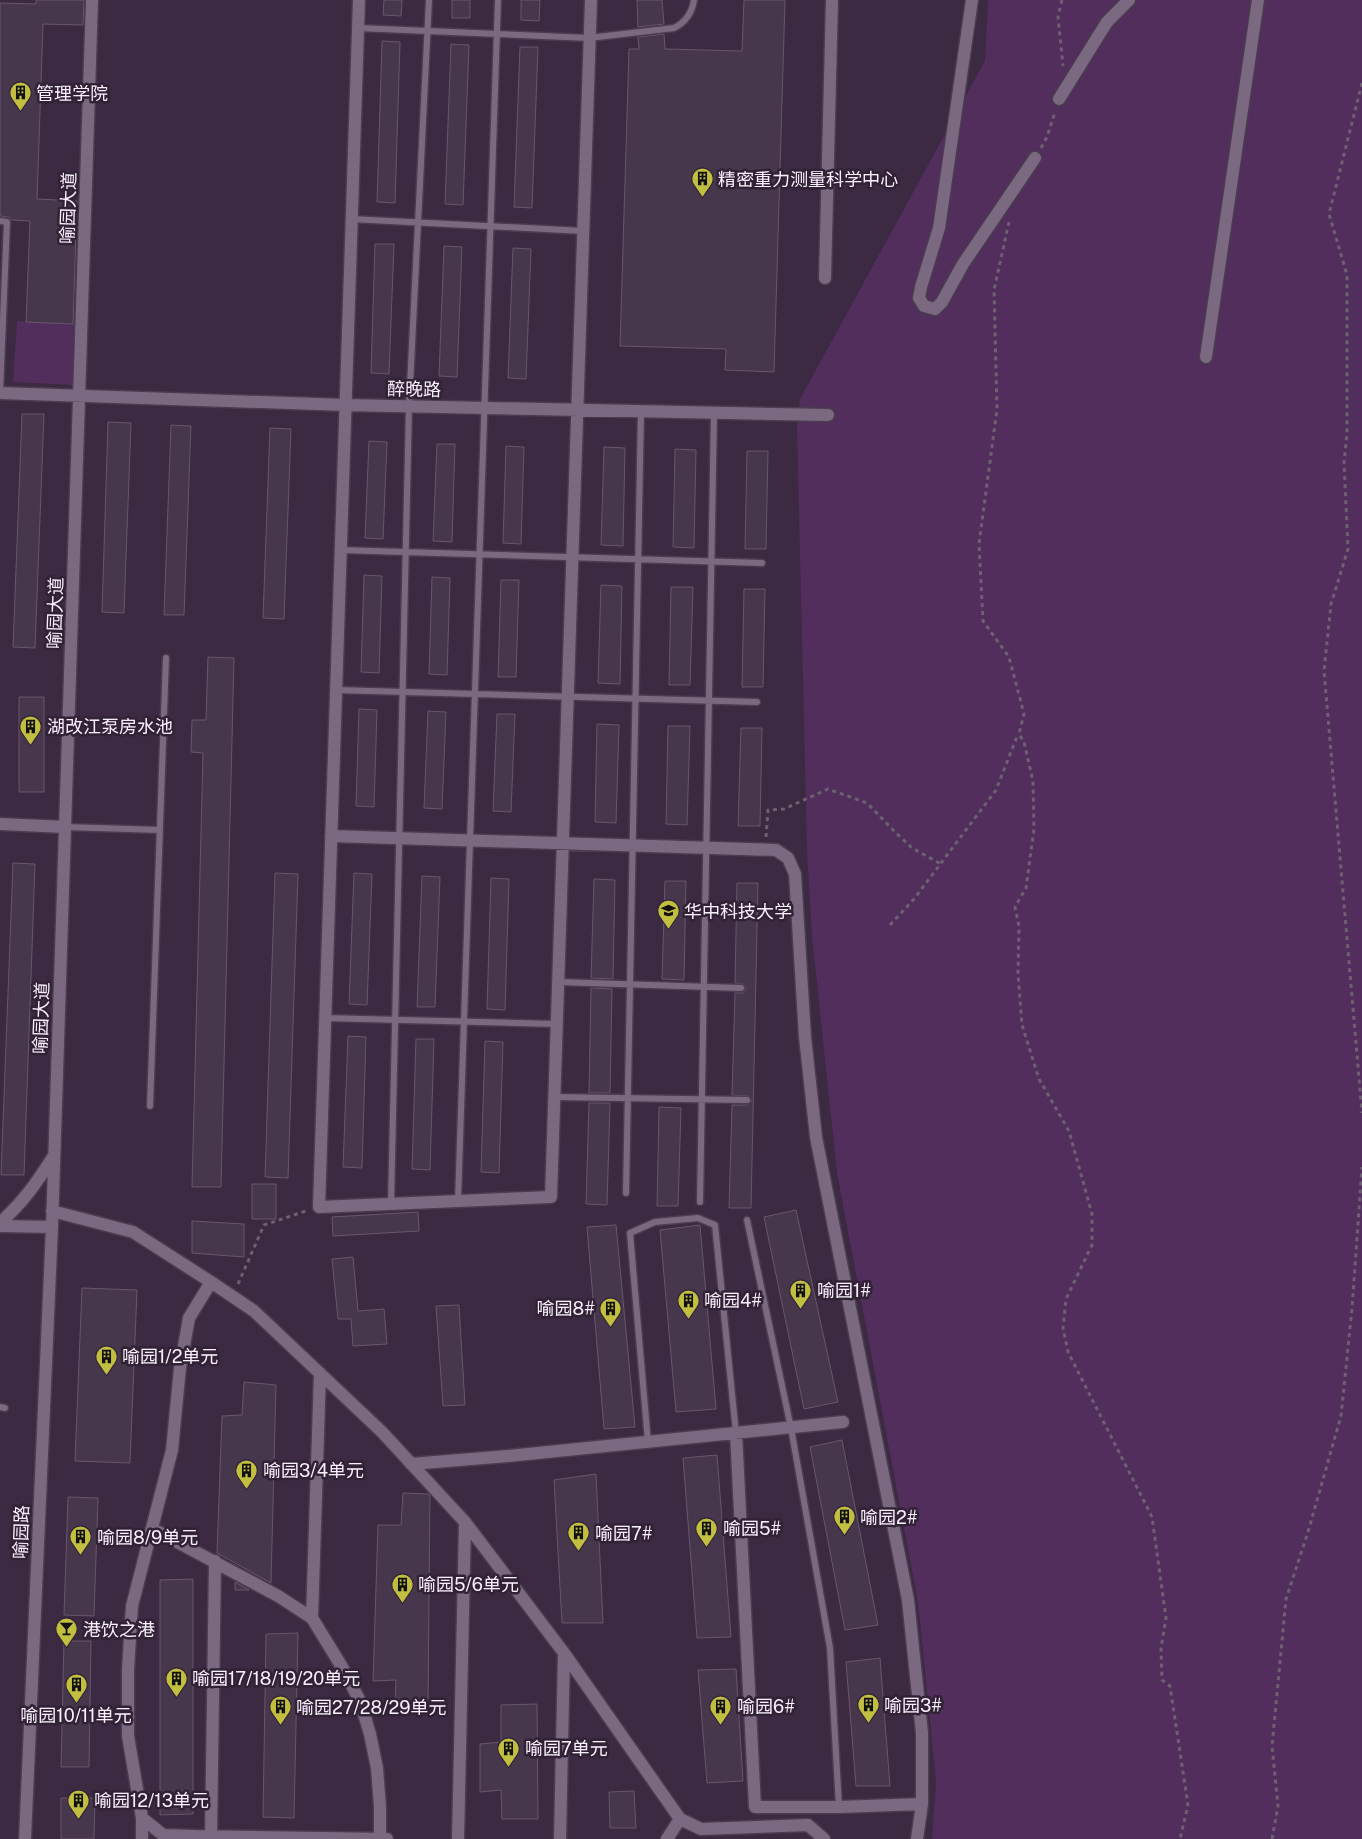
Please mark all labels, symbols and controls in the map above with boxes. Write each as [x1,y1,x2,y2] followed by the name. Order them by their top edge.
[8,81,32,112] building icon: 管理学院
[36,83,108,104] place label: 管理学院
[690,167,714,198] building icon: 精密重力测量科学中心
[718,169,898,190] place label: 精密重力测量科学中心
[56,172,80,244] street label: 喻园大道
[387,378,441,400] street label: 醉晚路
[43,577,67,649] street label: 喻园大道
[19,714,43,745] building icon: 湖改江泵房水池
[47,716,173,737] place label: 湖改江泵房水池
[656,899,680,930] school or university icon: 华中科技大学
[684,901,792,922] place label: 华中科技大学
[29,982,53,1054] street label: 喻园大道
[789,1278,813,1309] building icon: 喻园1#
[817,1280,871,1301] place label: 喻园1#
[676,1288,700,1319] building icon: 喻园4#
[704,1290,762,1311] place label: 喻园4#
[599,1296,623,1327] building icon: 喻园8#
[536,1298,595,1319] place label: 喻园8#
[94,1344,118,1375] building icon: 喻园1/2单元
[122,1346,218,1367] place label: 喻园1/2单元
[235,1458,259,1489] building icon: 喻园3/4单元
[263,1460,364,1481] place label: 喻园3/4单元
[10,1505,32,1559] street label: 喻园路
[832,1505,856,1536] building icon: 喻园2#
[860,1507,918,1528] place label: 喻园2#
[695,1516,719,1547] building icon: 喻园5#
[723,1518,782,1539] place label: 喻园5#
[567,1521,591,1552] building icon: 喻园7#
[595,1523,653,1544] place label: 喻园7#
[69,1525,93,1556] building icon: 喻园8/9单元
[97,1527,198,1548] place label: 喻园8/9单元
[390,1572,414,1603] building icon: 喻园5/6单元
[418,1574,519,1595] place label: 喻园5/6单元
[55,1617,79,1648] bar icon: 港饮之港
[83,1619,155,1640] place label: 港饮之港
[164,1666,188,1697] building icon: 喻园17/18/19/20单元
[192,1668,360,1689] place label: 喻园17/18/19/20单元
[64,1673,88,1704] building icon: 喻园10/11单元
[856,1693,880,1724] building icon: 喻园3#
[709,1694,733,1725] building icon: 喻园6#
[268,1695,292,1726] building icon: 喻园27/28/29单元
[884,1695,942,1716] place label: 喻园3#
[737,1696,795,1717] place label: 喻园6#
[296,1697,447,1718] place label: 喻园27/28/29单元
[20,1705,132,1726] place label: 喻园10/11单元
[497,1736,521,1767] building icon: 喻园7单元
[525,1738,608,1759] place label: 喻园7单元
[66,1788,90,1819] building icon: 喻园12/13单元
[94,1790,209,1811] place label: 喻园12/13单元

